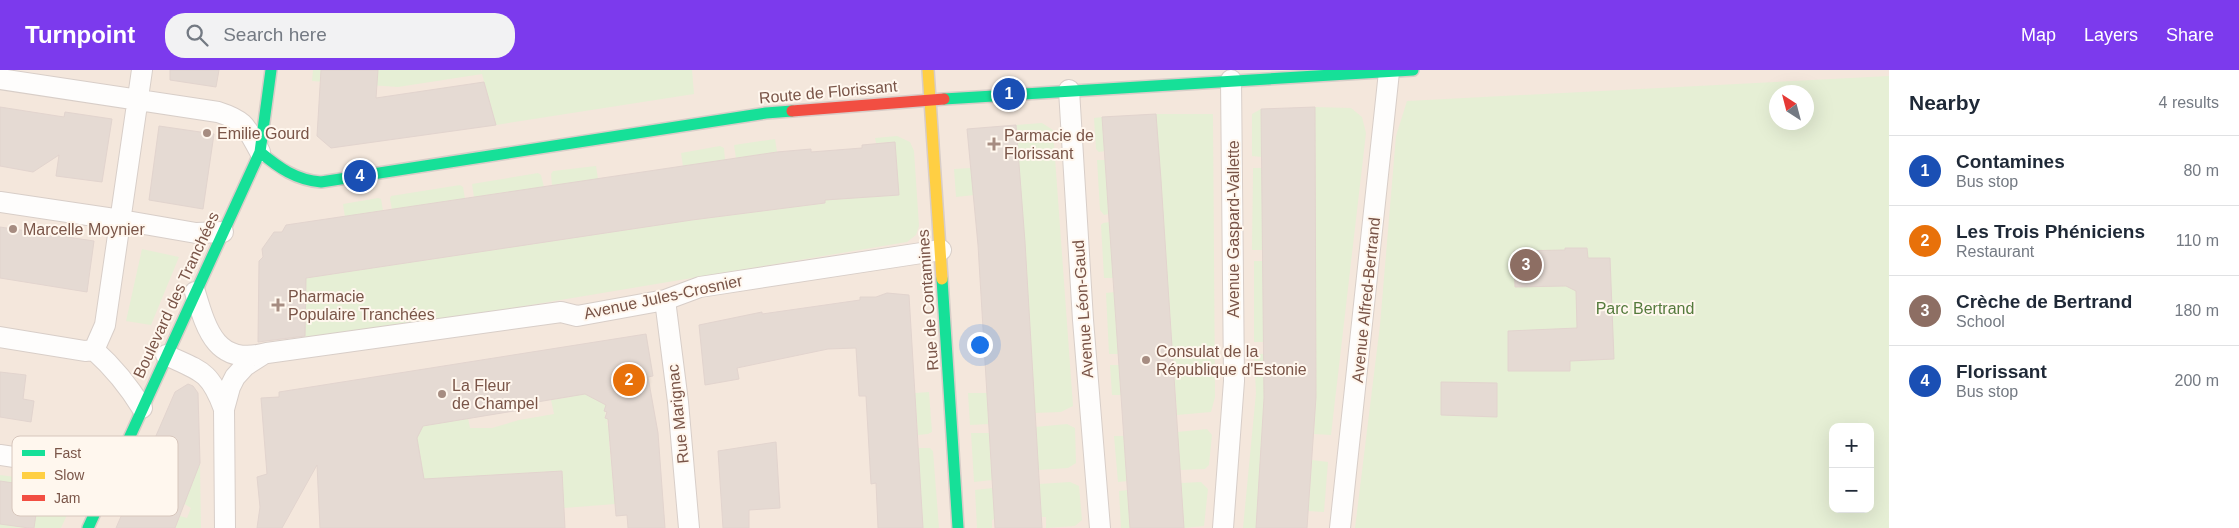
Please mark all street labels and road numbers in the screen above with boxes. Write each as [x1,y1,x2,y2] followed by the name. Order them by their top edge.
[758,77,898,107] street label: Route de Florissant
[1225,140,1242,318] street label: Avenue Gaspard-Vallette
[130,209,222,381] street label: Boulevard des Tranchées
[1349,217,1383,383] street label: Avenue Alfred-Bertrand
[915,229,941,371] street label: Rue de Contamines
[1070,239,1096,379] street label: Avenue Léon-Gaud
[582,272,744,322] street label: Avenue Jules-Crosnier
[664,364,692,464] street label: Rue Marignac

